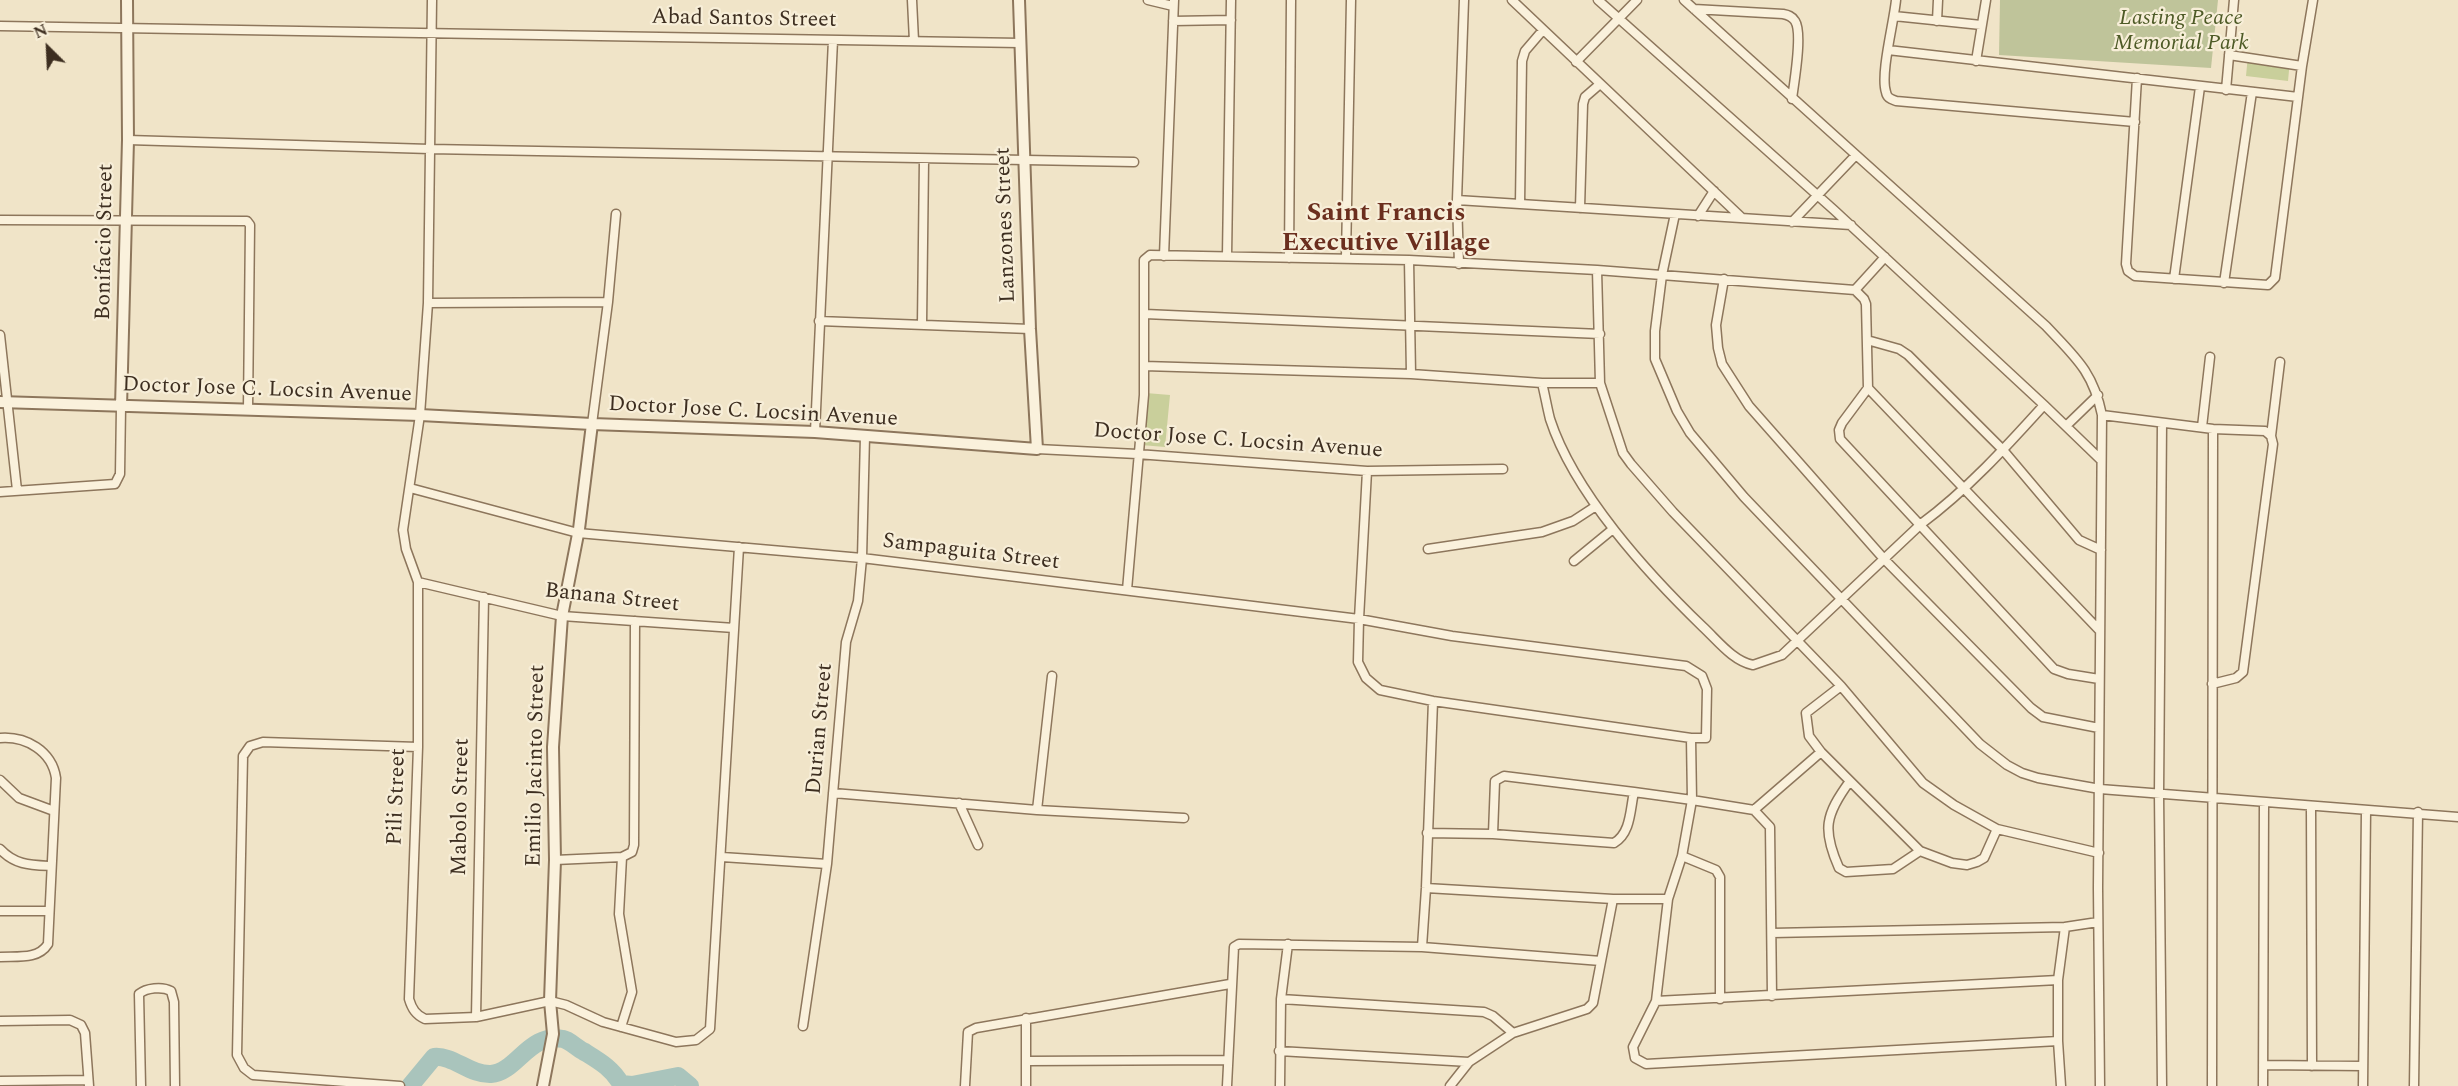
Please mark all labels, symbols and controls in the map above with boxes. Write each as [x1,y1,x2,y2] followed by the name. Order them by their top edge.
[651,5,837,35] street label: Abad Santos Street
[2113,7,2249,58] park label: Lasting Peace Memorial Park
[18,18,78,78] north arrow
[30,18,52,45] text: N
[991,147,1023,303] street label: Lanzones Street
[91,163,121,321] street label: Bonifacio Street
[1282,199,1490,260] district label: Saint Francis Executive Village
[122,373,412,409] street label: Doctor Jose C. Locsin Avenue
[608,392,898,434] street label: Doctor Jose C. Locsin Avenue
[1092,419,1384,465] street label: Doctor Jose C. Locsin Avenue
[881,529,1061,577] street label: Sampaguita Street
[543,579,681,619] street label: Banana Street
[802,662,840,796] street label: Durian Street
[522,664,552,868] street label: Emilio Jacinto Street
[448,738,476,876] street label: Mabolo Street
[383,748,413,846] street label: Pili Street

